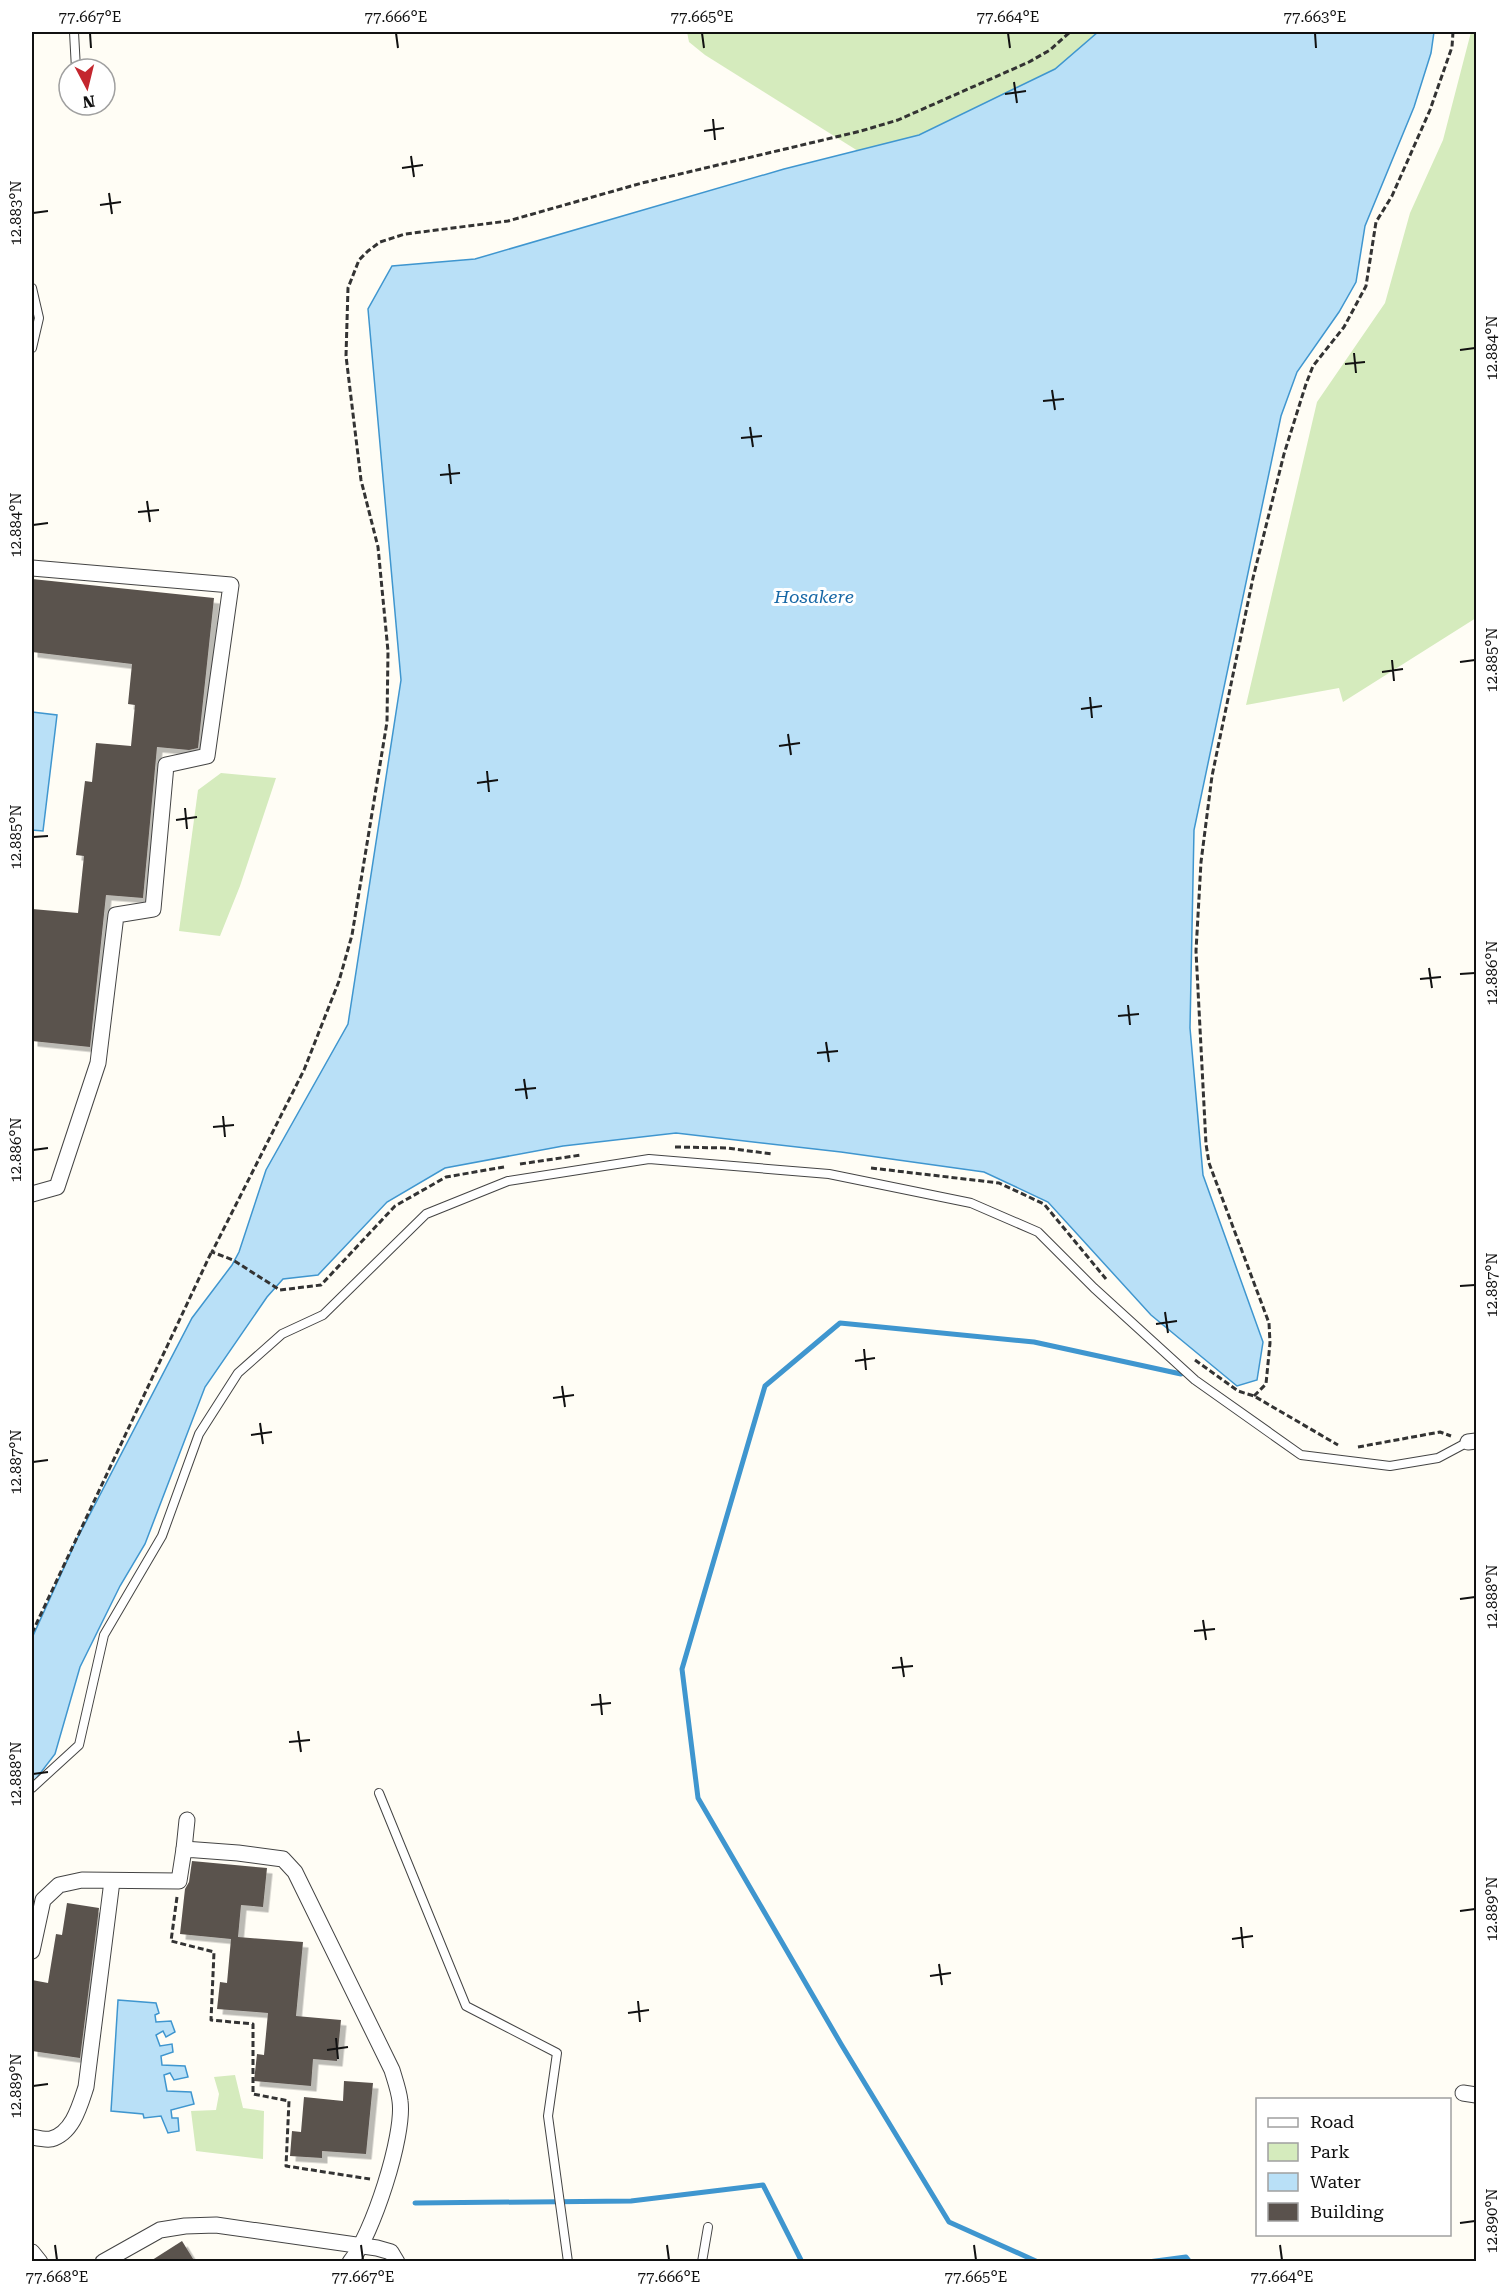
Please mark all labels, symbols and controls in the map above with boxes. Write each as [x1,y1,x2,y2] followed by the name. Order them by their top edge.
[59,8,121,26] text: 77.667°E
[365,8,427,26] text: 77.666°E
[671,8,733,26] text: 77.665°E
[977,8,1039,26] text: 77.664°E
[1284,8,1346,26] text: 77.663°E
[57,57,117,117] north arrow
[81,91,96,112] text: N
[7,180,25,246] text: 12.883°N
[1483,315,1501,381] text: 12.884°N
[7,492,25,558] text: 12.884°N
[773,586,854,607] water label: Hosakere
[1483,627,1501,693] text: 12.885°N
[7,804,25,870] text: 12.885°N
[1483,940,1501,1006] text: 12.886°N
[7,1117,25,1183] text: 12.886°N
[1483,1252,1501,1318] text: 12.887°N
[7,1429,25,1495] text: 12.887°N
[1483,1564,1501,1630] text: 12.888°N
[7,1741,25,1807] text: 12.888°N
[1483,1876,1501,1942] text: 12.889°N
[7,2053,25,2119] text: 12.889°N
[1256,2098,1451,2236] legend
[1310,2111,1355,2132] text: Road
[1310,2141,1350,2162] text: Park
[1310,2171,1361,2192] text: Water
[1483,2188,1501,2254] text: 12.890°N
[1310,2201,1384,2222] text: Building
[26,2268,88,2286] text: 77.668°E
[332,2268,394,2286] text: 77.667°E
[638,2268,700,2286] text: 77.666°E
[945,2268,1007,2286] text: 77.665°E
[1251,2268,1313,2286] text: 77.664°E

